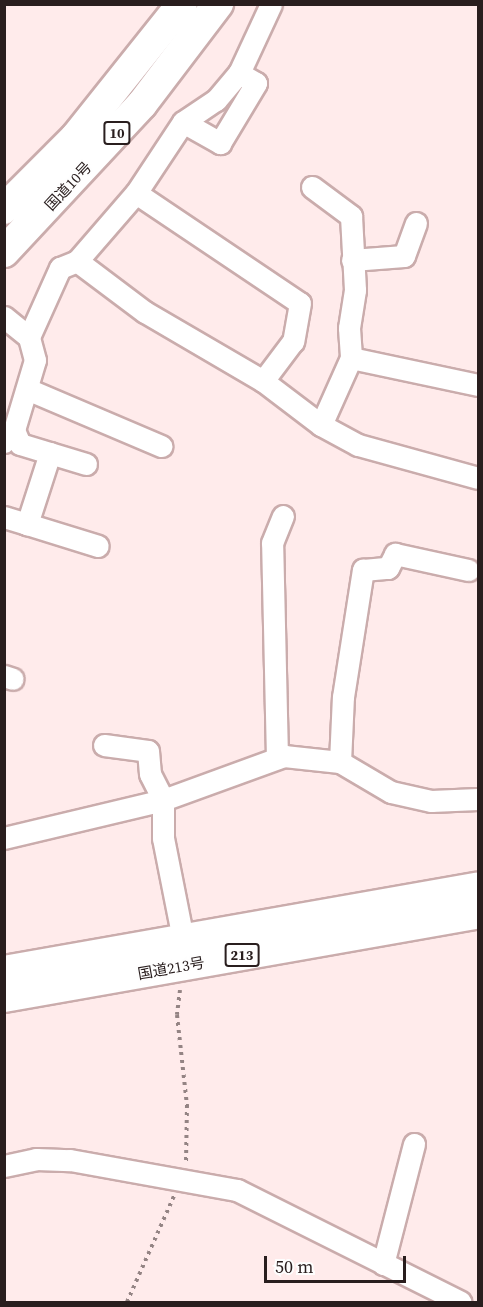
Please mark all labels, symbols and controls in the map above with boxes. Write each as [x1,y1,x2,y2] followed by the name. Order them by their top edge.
[102,122,132,144] road number: 10
[41,158,95,214] street label: 国道10号
[224,944,260,966] road number: 213
[136,953,206,983] street label: 国道213号
[267,1244,410,1282] scale bar
[275,1254,313,1279] text: 50 m

